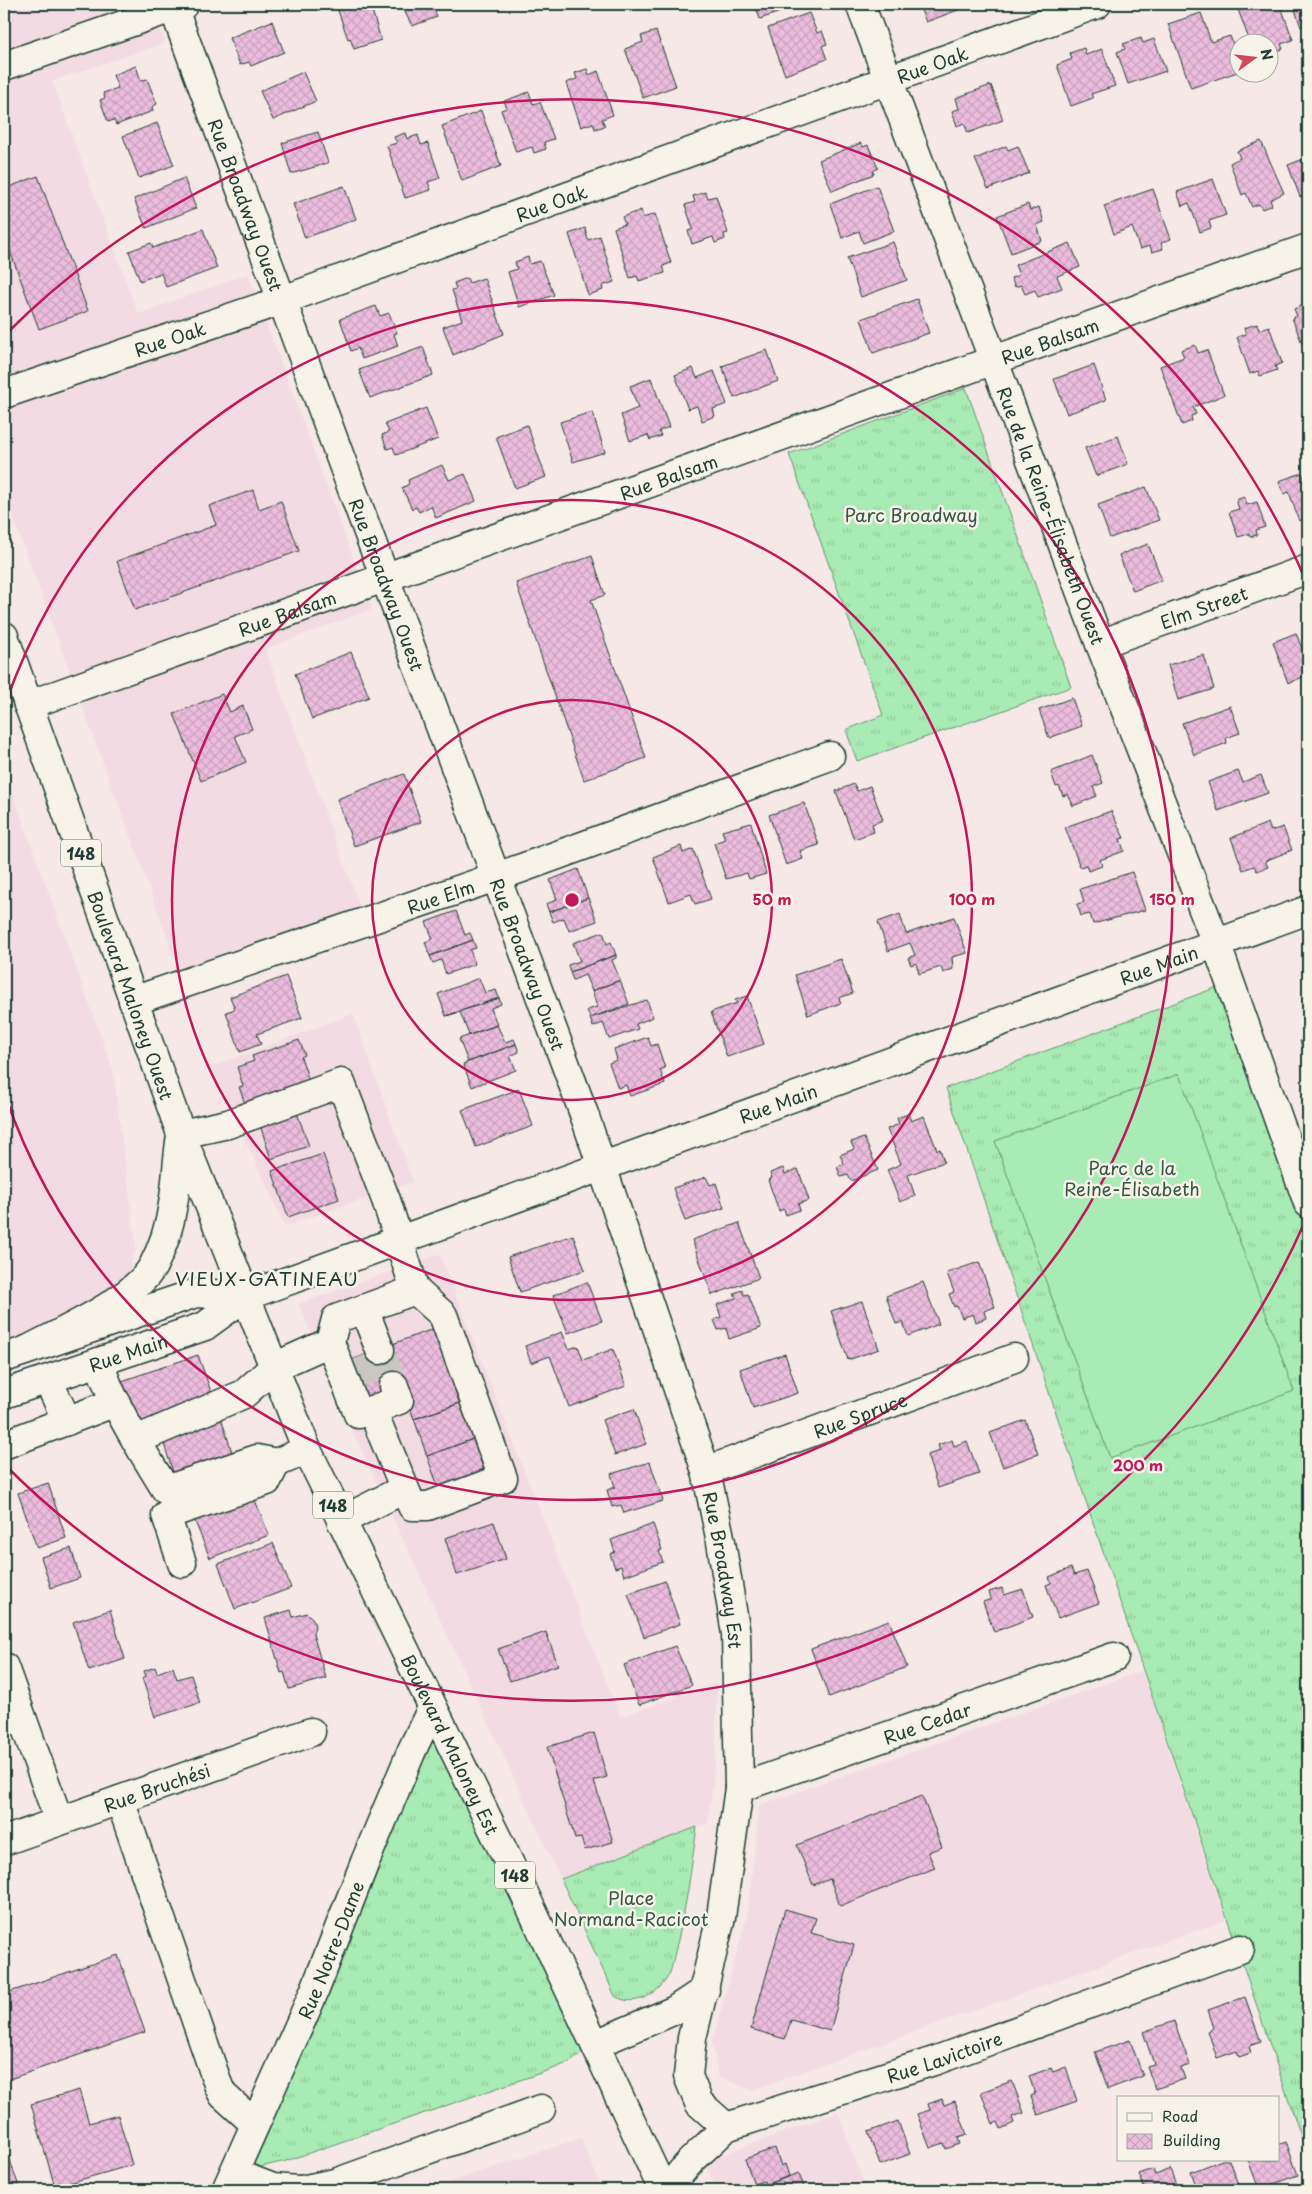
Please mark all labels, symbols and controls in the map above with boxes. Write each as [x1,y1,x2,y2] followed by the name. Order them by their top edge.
[1230,32,1280,82] north arrow
[893,39,971,89] street label: Rue Oak
[1255,46,1279,63] text: N
[202,115,291,295] street label: Rue Broadway Ouest
[512,177,591,228] street label: Rue Oak
[997,310,1103,370] street label: Rue Balsam
[130,314,209,363] street label: Rue Oak
[991,382,1112,648] street label: Rue de la Reine-Élisabeth Ouest
[616,446,721,506] street label: Rue Balsam
[343,494,432,674] street label: Rue Broadway Ouest
[844,501,978,528] park label: Parc Broadway
[1156,579,1251,635] street label: Elm Street
[234,583,340,642] street label: Rue Balsam
[61,840,101,866] road number: 148
[403,872,478,920] street label: Rue Elm
[484,874,573,1054] street label: Rue Broadway Ouest
[82,887,181,1103] street label: Boulevard Maloney Ouest
[753,887,791,910] text: 50 m
[949,887,995,910] text: 100 m
[1149,887,1195,910] text: 150 m
[563,891,581,909] centre of rings
[1116,938,1202,991] street label: Rue Main
[735,1076,821,1129] street label: Rue Main
[1064,1154,1200,1202] park label: Parc de la Reine-Élisabeth
[175,1264,359,1292] district label: VIEUX-GATINEAU
[85,1326,171,1378] street label: Rue Main
[809,1385,911,1444] street label: Rue Spruce
[1113,1453,1163,1476] text: 200 m
[697,1489,750,1649] street label: Rue Broadway Est
[313,1492,353,1518] road number: 148
[395,1649,507,1839] street label: Boulevard Maloney Est
[879,1694,975,1750] street label: Rue Cedar
[100,1755,214,1818] street label: Rue Bruchési
[495,1862,535,1888] road number: 148
[290,1877,370,2023] street label: Rue Notre-Dame
[554,1884,709,1932] park label: Place Normand-Racicot
[883,2024,1006,2089] street label: Rue Lavictoire
[1117,2096,1280,2162] legend
[1162,2104,1198,2127] text: Road
[1162,2128,1221,2151] text: Building

